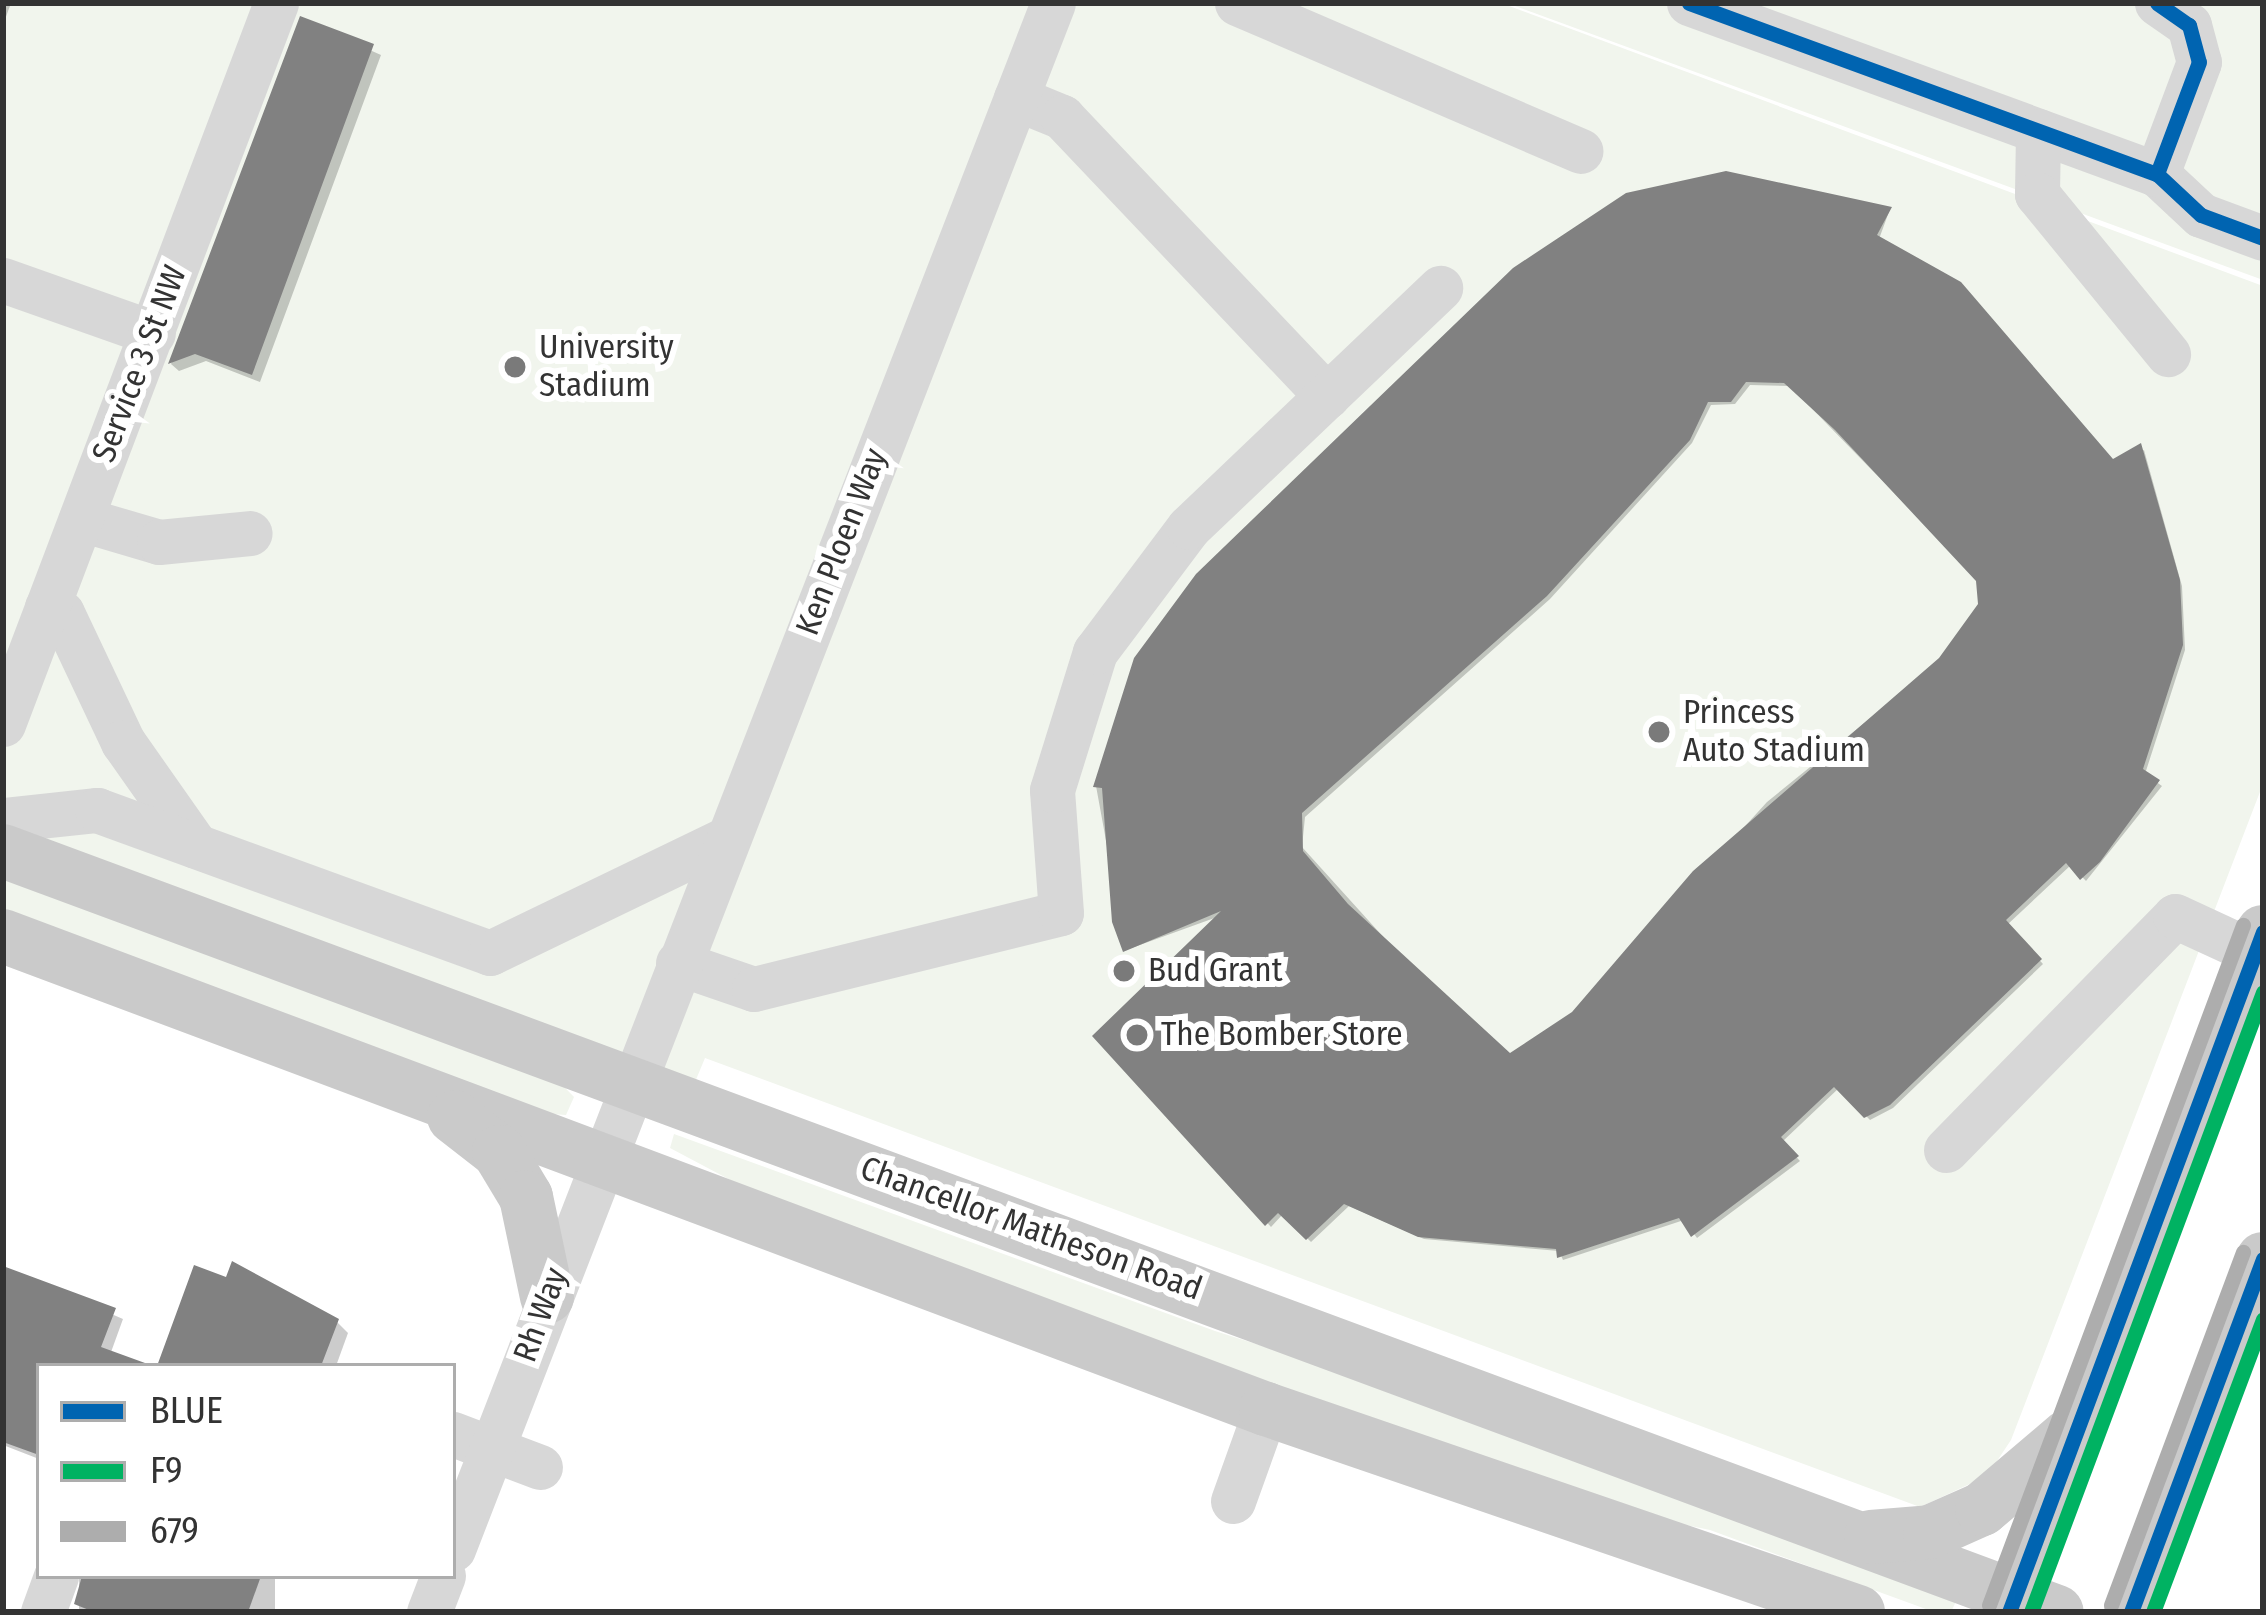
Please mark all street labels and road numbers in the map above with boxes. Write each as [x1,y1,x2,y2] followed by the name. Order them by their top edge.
[84,260,196,468] street label: Service 3 St NW
[788,443,896,641] street label: Ken Ploen Way
[855,1149,1207,1309] street label: Chancellor Matheson Road
[506,1263,576,1367] street label: Rh Way

